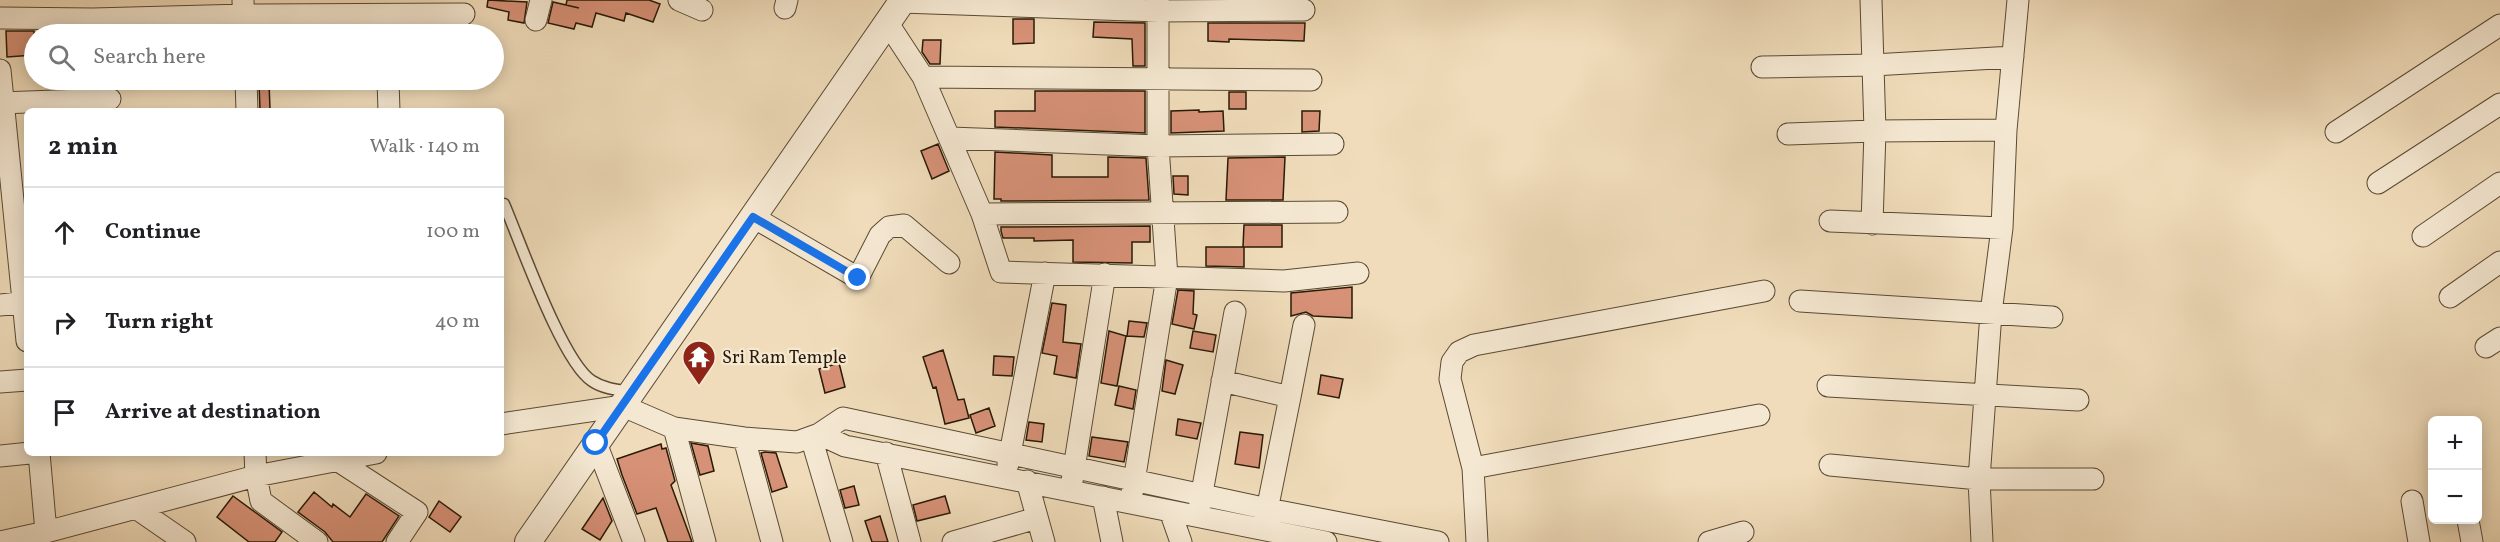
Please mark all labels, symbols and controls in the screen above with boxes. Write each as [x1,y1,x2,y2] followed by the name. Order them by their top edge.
[24,24,504,90] search box
[45,41,78,74] icon: search
[93,42,206,73] text: Search here
[48,129,118,165] text: 2 min
[370,133,480,161] text: Walk · 140 m
[48,216,81,249] icon: ahead
[105,217,201,248] text: Continue
[426,218,480,246] text: 100 m
[844,264,870,290] route end
[48,306,81,339] icon: right
[105,307,213,338] text: Turn right
[435,308,480,336] text: 40 m
[681,339,717,386] temple icon: Sri Ram Temple
[722,346,847,371] place label: Sri Ram Temple
[48,396,81,429] icon: arrive
[105,397,321,428] text: Arrive at destination
[2428,416,2482,524] map controls
[2428,416,2482,470] button: +
[582,429,608,455] route start
[2428,470,2482,524] button: −

